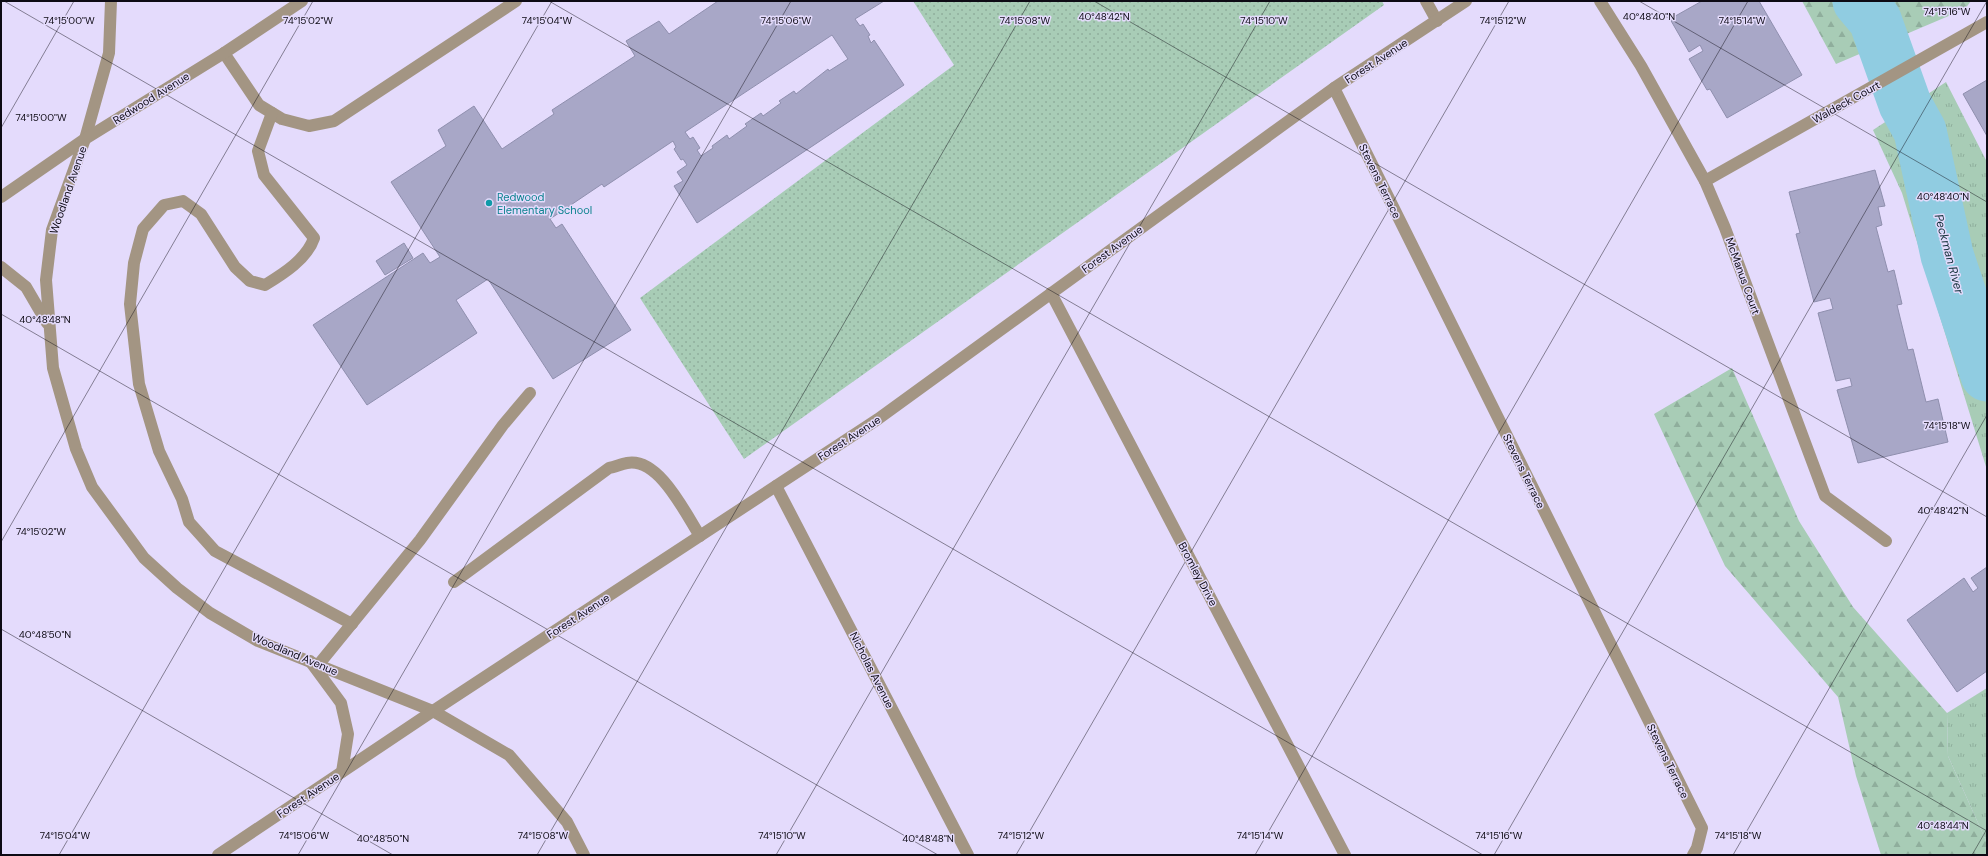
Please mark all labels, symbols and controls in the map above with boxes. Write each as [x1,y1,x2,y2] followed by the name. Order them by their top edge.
[1924,5,1971,18] text: 74°15'16"W
[1078,10,1130,23] text: 40°48'42"N
[1623,10,1675,23] text: 40°48'40"N
[43,14,95,27] text: 74°15'00"W
[283,14,333,27] text: 74°15'02"W
[522,14,573,27] text: 74°15'04"W
[761,14,812,27] text: 74°15'06"W
[1000,14,1051,27] text: 74°15'08"W
[1240,14,1288,27] text: 74°15'10"W
[1480,14,1526,27] text: 74°15'12"W
[1719,14,1766,27] text: 74°15'14"W
[1342,35,1410,87] street label: Forest Avenue
[110,69,192,127] street label: Redwood Avenue
[1810,78,1882,126] street label: Waldeck Court
[15,111,67,124] text: 74°15'00"W
[1356,141,1404,221] street label: Stevens Terrace
[46,144,90,236] street label: Woodland Avenue
[497,190,592,217] place label: Redwood Elementary School
[1917,190,1969,203] text: 40°48'40"N
[484,198,494,208] marker: Redwood Elementary School
[1931,212,1967,296] water label: Peckman River
[1079,222,1145,276] street label: Forest Avenue
[1723,236,1763,316] street label: McManus Court
[19,313,71,326] text: 40°48'48"N
[815,412,883,464] street label: Forest Avenue
[1924,419,1971,432] text: 74°15'18"W
[1500,431,1548,511] street label: Stevens Terrace
[1917,504,1969,517] text: 40°48'42"N
[16,525,66,538] text: 74°15'02"W
[1175,540,1221,608] street label: Bromley Drive
[544,590,612,642] street label: Forest Avenue
[19,628,71,641] text: 40°48'50"N
[250,630,340,678] street label: Woodland Avenue
[847,630,897,710] street label: Nicholas Avenue
[1644,721,1692,801] street label: Stevens Terrace
[274,769,342,821] street label: Forest Avenue
[1917,819,1969,832] text: 40°48'44"N
[40,829,91,842] text: 74°15'04"W
[279,829,330,842] text: 74°15'06"W
[518,829,569,842] text: 74°15'08"W
[758,829,806,842] text: 74°15'10"W
[998,829,1044,842] text: 74°15'12"W
[1237,829,1284,842] text: 74°15'14"W
[1476,829,1523,842] text: 74°15'16"W
[1715,829,1762,842] text: 74°15'18"W
[357,832,409,845] text: 40°48'50"N
[902,832,954,845] text: 40°48'48"N

